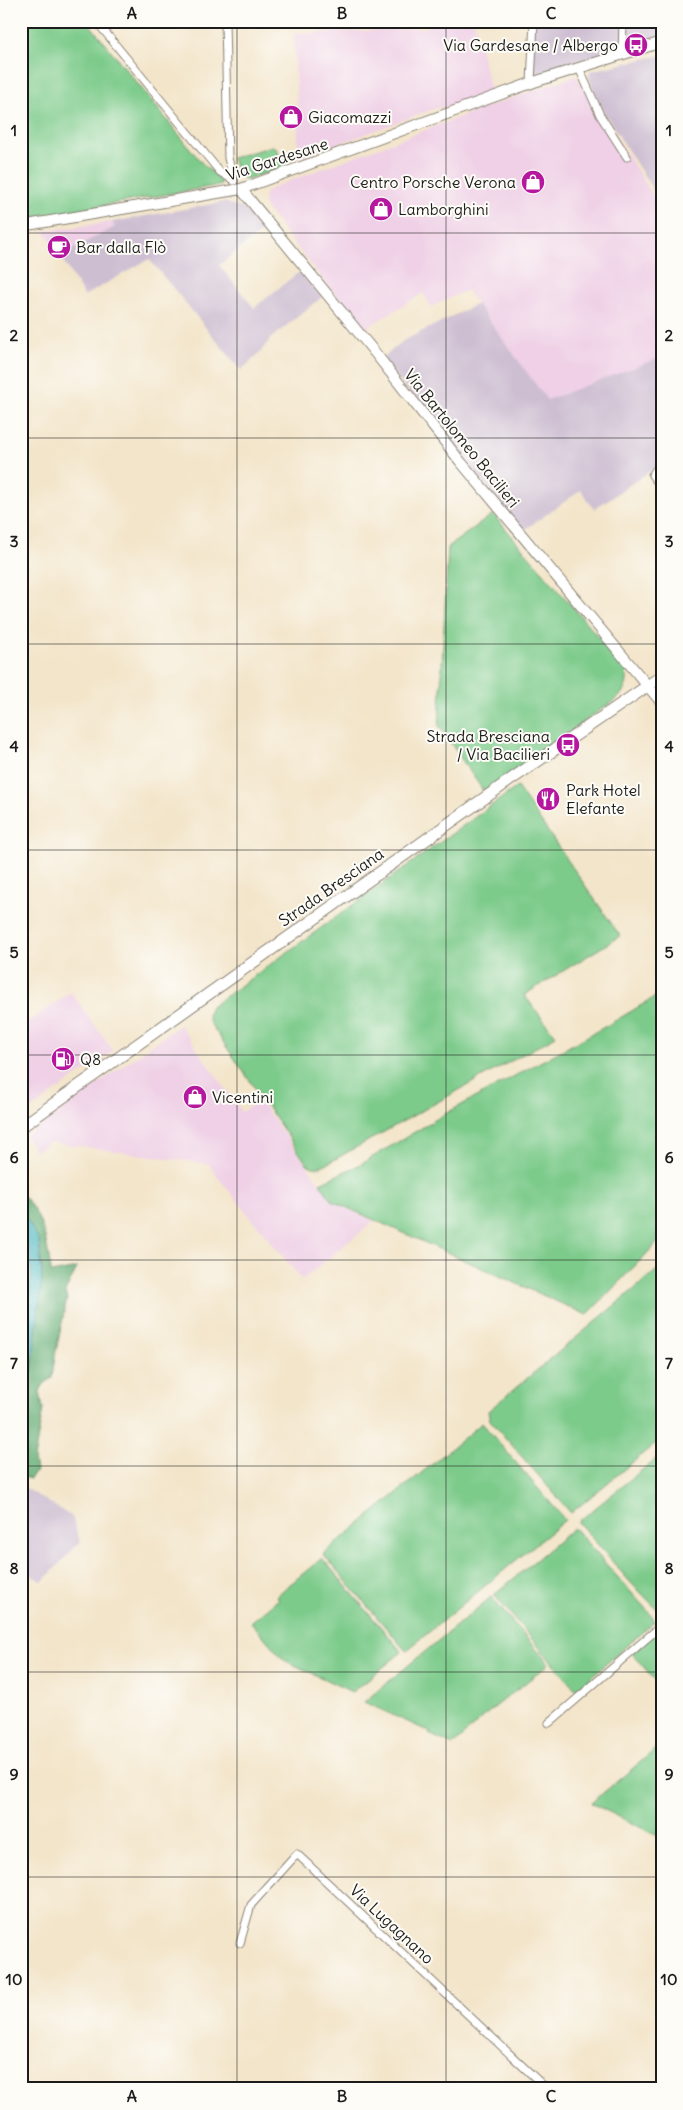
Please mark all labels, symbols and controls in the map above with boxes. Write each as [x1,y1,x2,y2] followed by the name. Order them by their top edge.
[127,3,137,23] text: A
[337,3,348,23] text: B
[546,3,557,23] text: C
[623,32,649,58] bus stop icon: Via Gardesane / Albergo
[443,35,618,55] place label: Via Gardesane / Albergo
[278,104,304,130] shop icon: Giacomazzi
[308,107,391,127] place label: Giacomazzi
[11,120,17,140] text: 1
[666,120,672,140] text: 1
[224,133,330,185] street label: Via Gardesane
[520,169,546,195] shop icon: Centro Porsche Verona
[350,172,516,192] place label: Centro Porsche Verona
[368,196,394,222] shop icon: Lamborghini
[398,199,489,219] place label: Lamborghini
[46,234,72,260] cafe icon: Bar dalla Flò
[76,237,166,257] place label: Bar dalla Flò
[10,325,19,345] text: 2
[665,325,674,345] text: 2
[400,365,524,511] street label: Via Bartolomeo Bacilieri
[9,531,19,551] text: 3
[664,531,674,551] text: 3
[427,726,550,764] place label: Strada Bresciana / Via Bacilieri
[555,732,581,758] bus stop icon: Strada Bresciana / Via Bacilieri
[9,736,19,756] text: 4
[664,736,674,756] text: 4
[566,780,641,818] place label: Park Hotel Elefante
[535,786,561,812] restaurant icon: Park Hotel Elefante
[275,843,387,931] street label: Strada Bresciana
[9,942,19,962] text: 5
[664,942,674,962] text: 5
[50,1046,76,1072] fuel station icon: Q8
[80,1049,101,1069] place label: Q8
[182,1084,208,1110] shop icon: Vicentini
[212,1087,273,1107] place label: Vicentini
[9,1147,19,1167] text: 6
[664,1147,674,1167] text: 6
[10,1353,18,1373] text: 7
[665,1353,673,1373] text: 7
[9,1558,19,1578] text: 8
[664,1558,674,1578] text: 8
[9,1764,19,1784] text: 9
[664,1764,674,1784] text: 9
[346,1880,438,1968] street label: Via Lugagnano
[6,1969,22,1989] text: 10
[661,1969,677,1989] text: 10
[127,2086,137,2106] text: A
[337,2086,348,2106] text: B
[546,2086,557,2106] text: C

